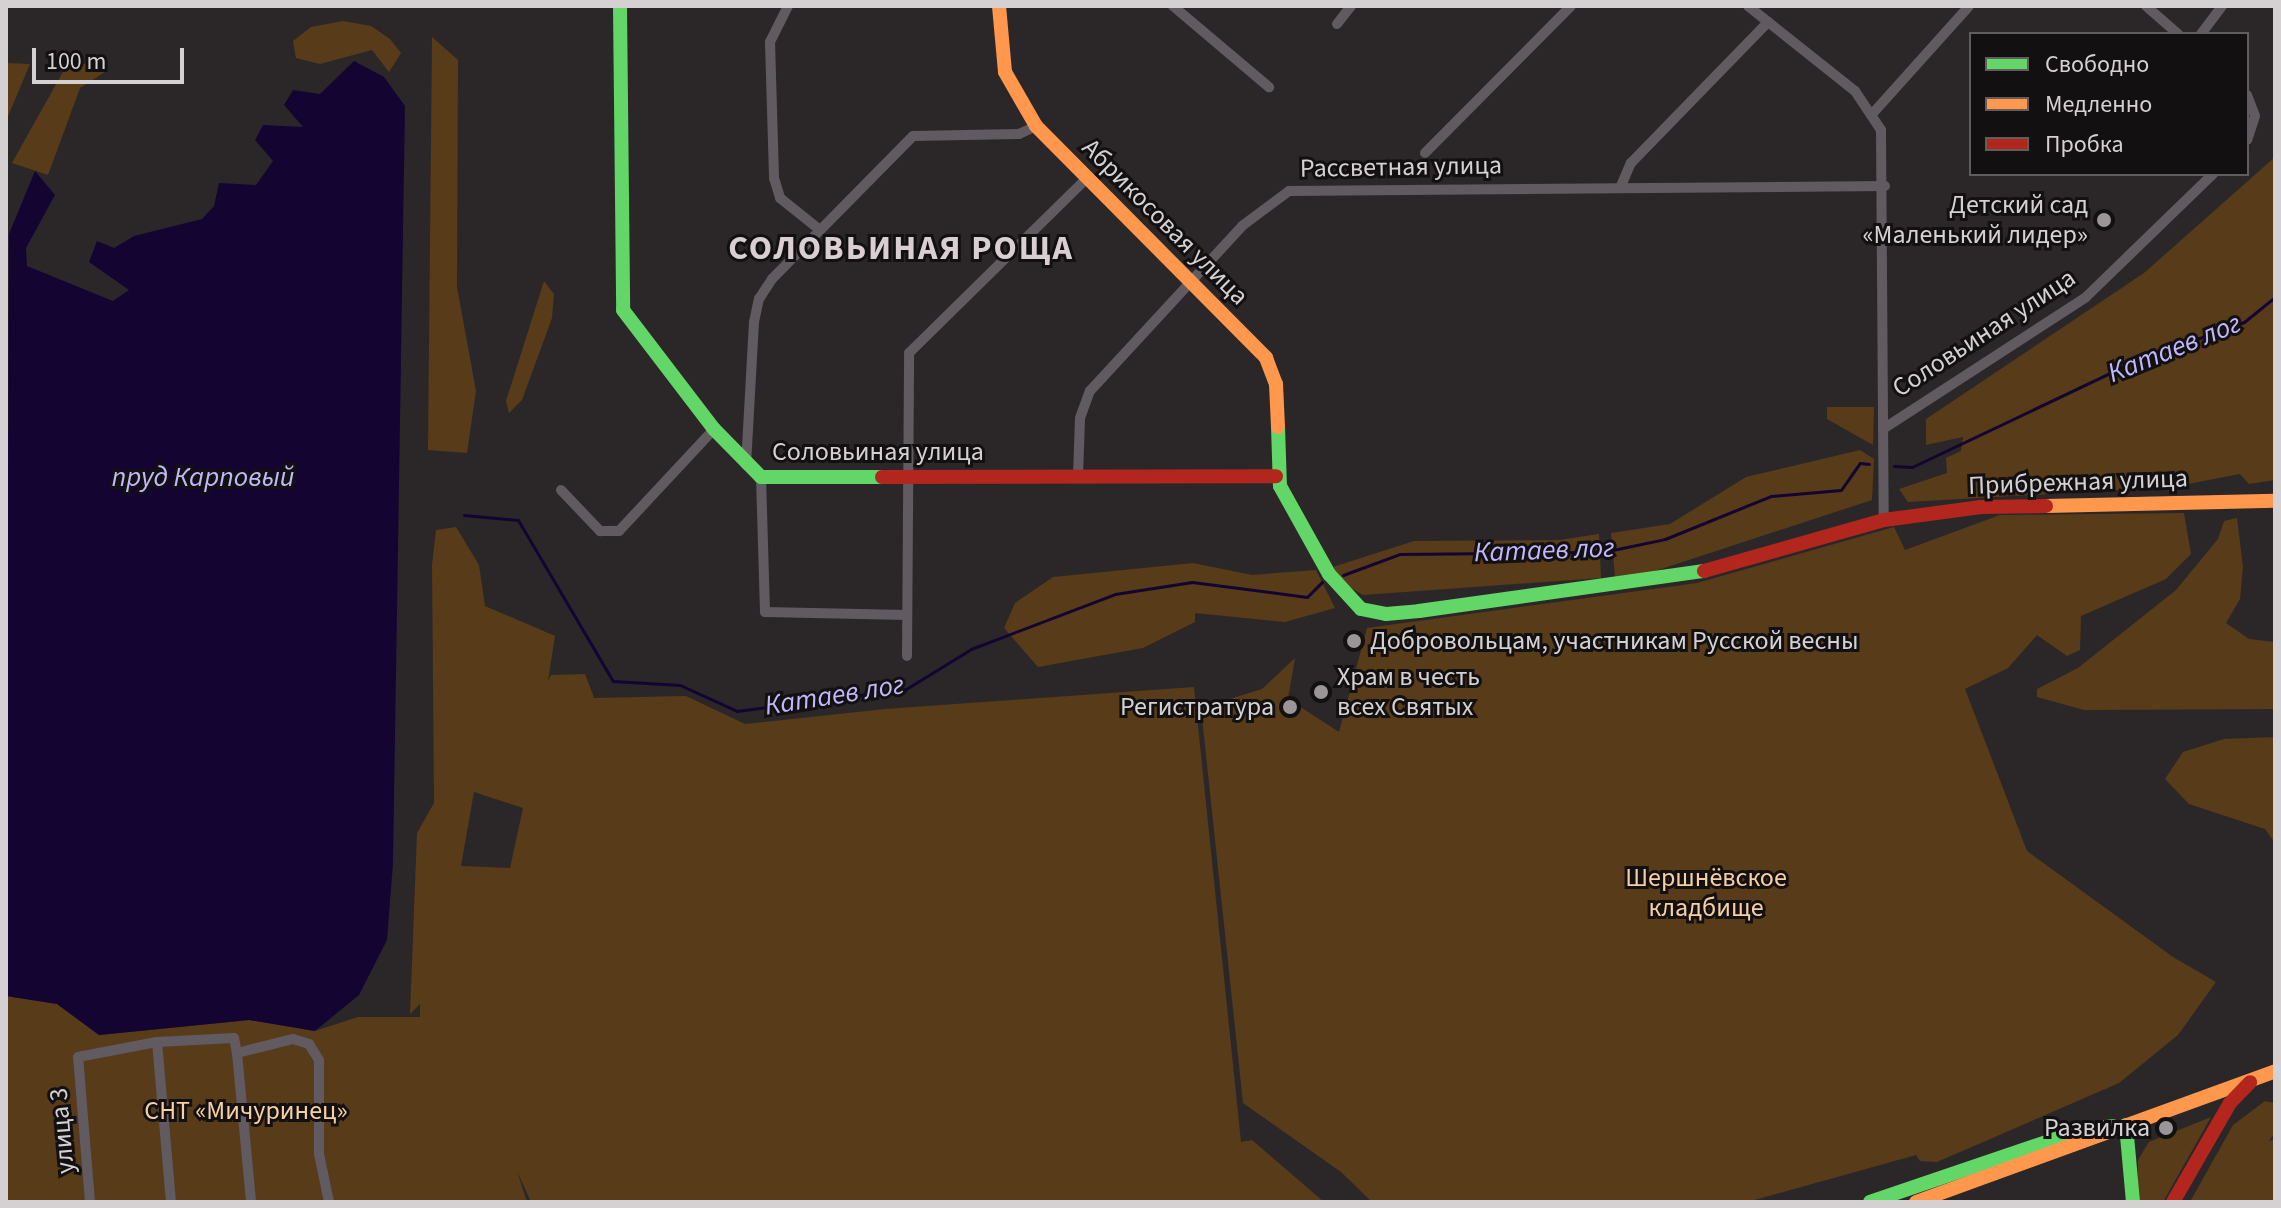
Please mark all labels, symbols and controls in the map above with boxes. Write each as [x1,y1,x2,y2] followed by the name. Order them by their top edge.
[36,32,188,82] scale bar
[1969,32,2249,176] legend
[46,44,106,79] text: 100 m
[2045,47,2149,82] text: Свободно
[2045,87,2152,122] text: Медленно
[2045,127,2124,162] text: Пробка
[1075,132,1255,312] street label: Абрикосовая улица
[1300,150,1502,184] street label: Рассветная улица
[1862,189,2088,250] place label: Детский сад «Маленький лидер»
[2095,211,2113,229] marker: Детский сад «Маленький лидер»
[728,229,1074,269] district label: СОЛОВЬИНАЯ РОЩА
[1887,262,2081,404] street label: Соловьиная улица
[2103,306,2245,390] water label: Катаев лог
[772,436,984,468] street label: Соловьиная улица
[112,460,294,494] water label: пруд Карповый
[1968,463,2188,501] street label: Прибрежная улица
[1473,531,1615,569] water label: Катаев лог
[1370,625,1858,657] place label: Добровольцам, участникам Русской весны
[1345,632,1363,650] marker: Добровольцам, участникам Русской весны
[1337,661,1480,722] place label: Храм в честь всех Святых
[762,667,906,723] water label: Катаев лог
[1312,683,1330,701] marker: Храм в честь всех Святых
[1120,691,1274,723] place label: Регистратура
[1281,698,1299,716] marker: Регистратура
[1625,862,1787,924] park label: Шершнёвское кладбище
[43,1087,81,1175] street label: улица 3
[144,1095,348,1127] park label: СНТ «Мичуринец»
[2044,1112,2150,1144] place label: Развилка
[2157,1119,2175,1137] marker: Развилка

